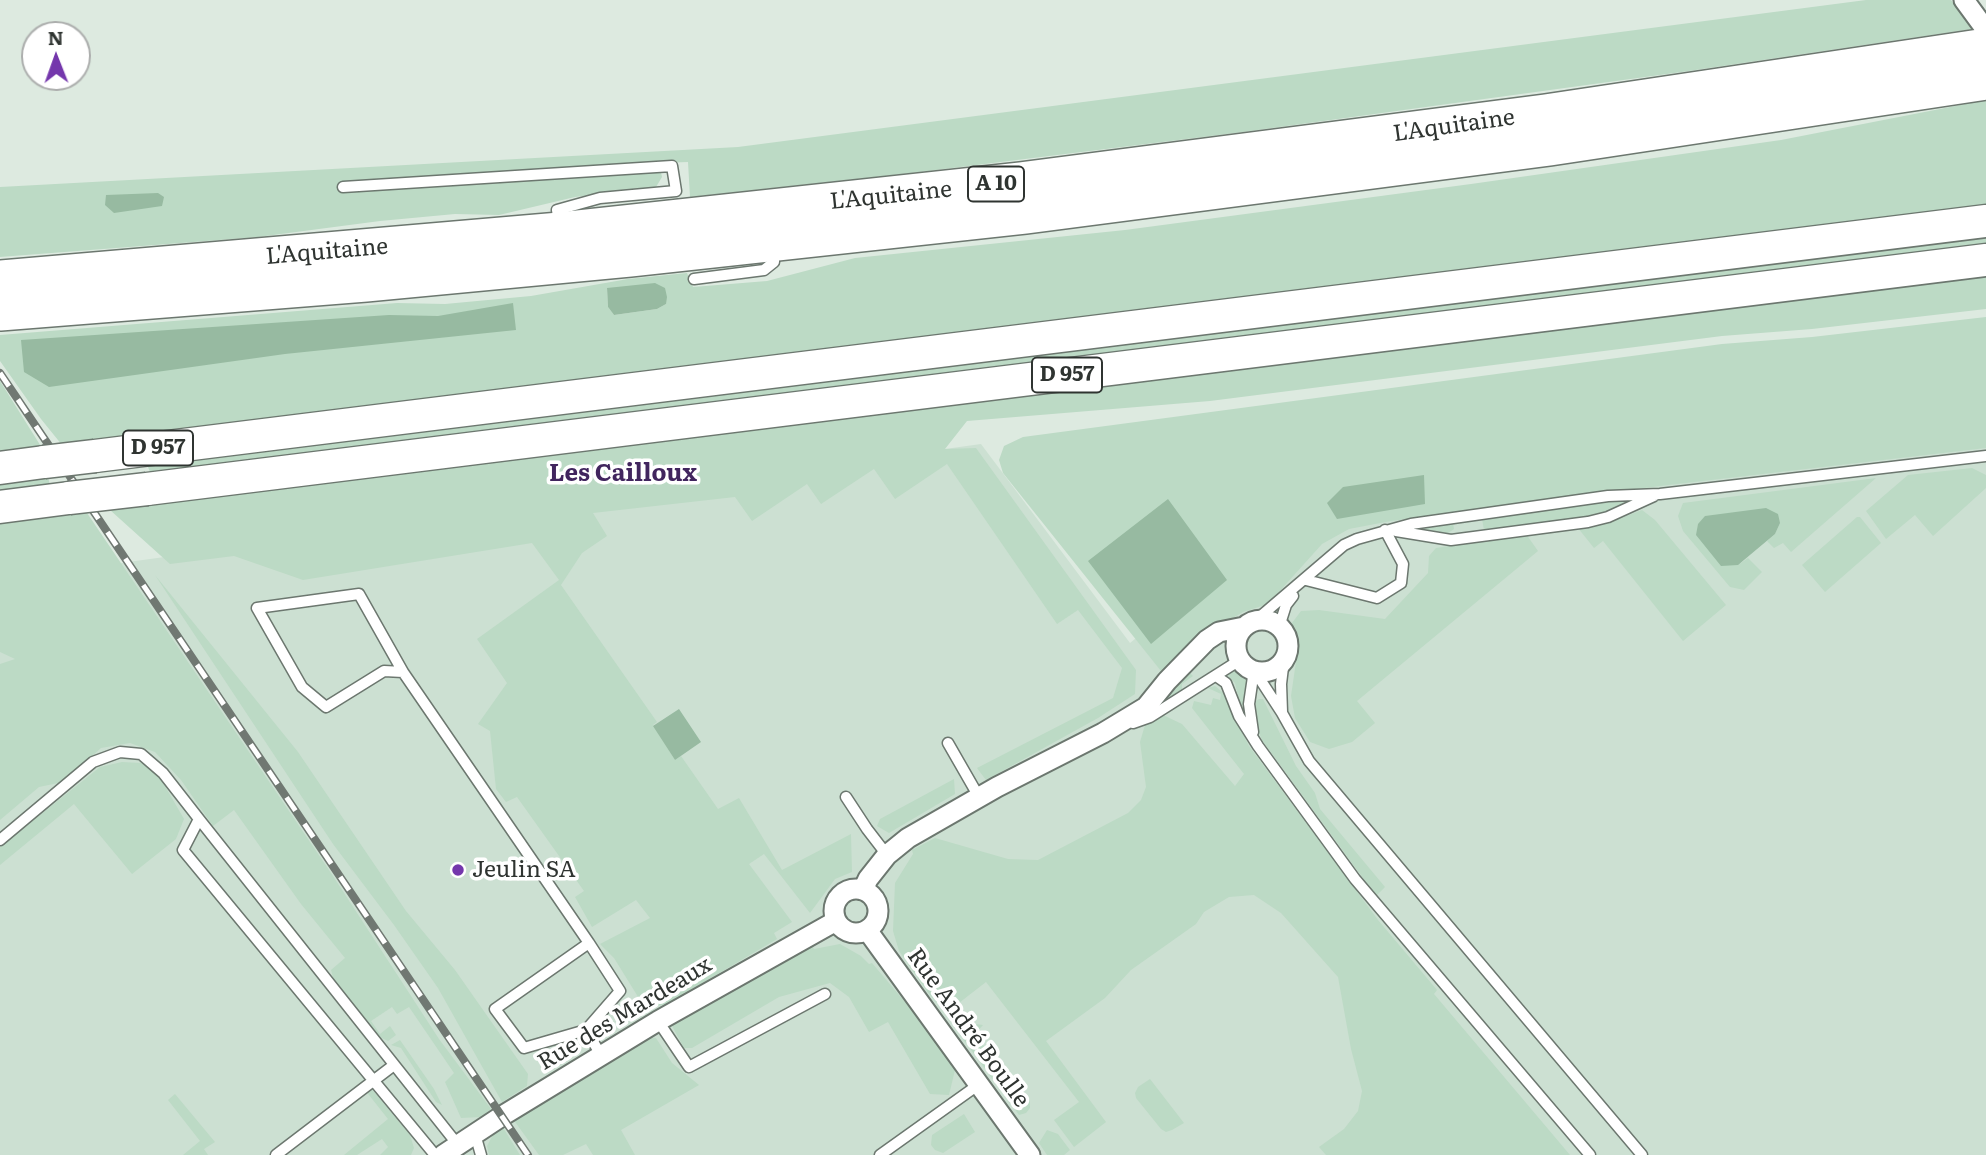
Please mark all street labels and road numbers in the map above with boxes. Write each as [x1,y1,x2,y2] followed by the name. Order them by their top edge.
[1391,104,1517,148] street label: L'Aquitaine
[968,166,1024,202] road number: A 10
[829,176,953,216] street label: L'Aquitaine
[265,233,389,271] street label: L'Aquitaine
[1032,358,1102,392] road number: D 957
[123,430,193,466] road number: D 957
[901,943,1035,1113] street label: Rue André Boulle
[533,951,717,1077] street label: Rue des Mardeaux

